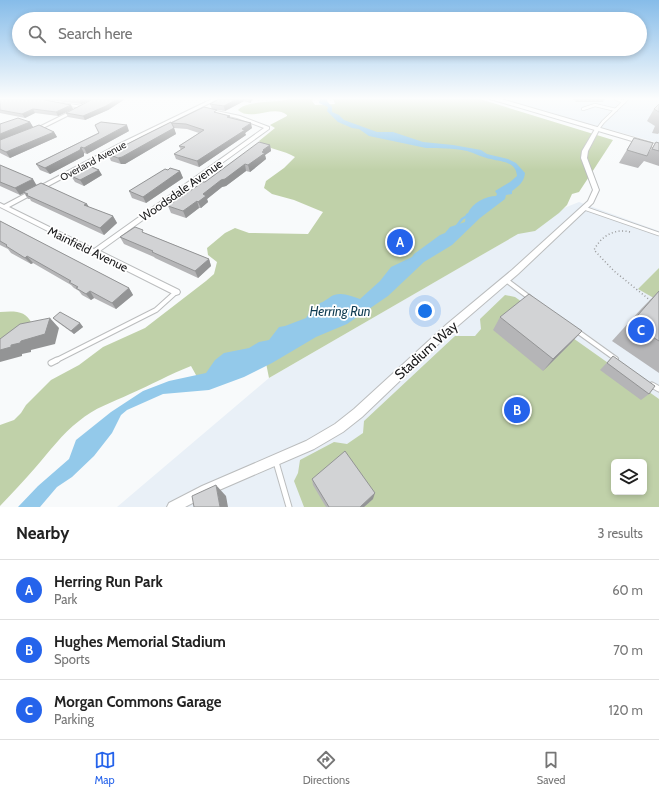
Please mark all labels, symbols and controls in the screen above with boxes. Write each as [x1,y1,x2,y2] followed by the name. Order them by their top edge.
[12,12,647,56] search box
[26,23,48,45] icon: search
[58,25,133,43] text: Search here
[58,138,128,184] street label: Overland Avenue
[137,156,225,224] street label: Woodsdale Avenue
[45,223,131,275] street label: Mainfield Avenue
[387,227,413,257] pin: A
[415,301,435,321] your location
[309,303,371,319] water label: Herring Run
[628,315,654,345] pin: C
[391,317,461,383] street label: Stadium Way
[504,395,530,425] pin: B
[611,459,647,495] map controls
[611,459,647,495] button: layers
[16,523,69,543] text: Nearby
[597,525,643,541] text: 3 results
[54,573,163,591] text: Herring Run Park
[25,582,33,598] text: A
[612,582,643,598] text: 60 m
[54,591,77,607] text: Park
[54,633,226,651] text: Hughes Memorial Stadium
[25,642,33,658] text: B
[613,642,643,658] text: 70 m
[54,651,90,667] text: Sports
[54,693,221,711] text: Morgan Commons Garage
[25,702,33,718] text: C
[609,702,643,718] text: 120 m
[54,711,94,727] text: Parking
[94,749,116,787] tab: Map
[303,749,350,787] tab: Directions
[537,749,565,787] tab: Saved

